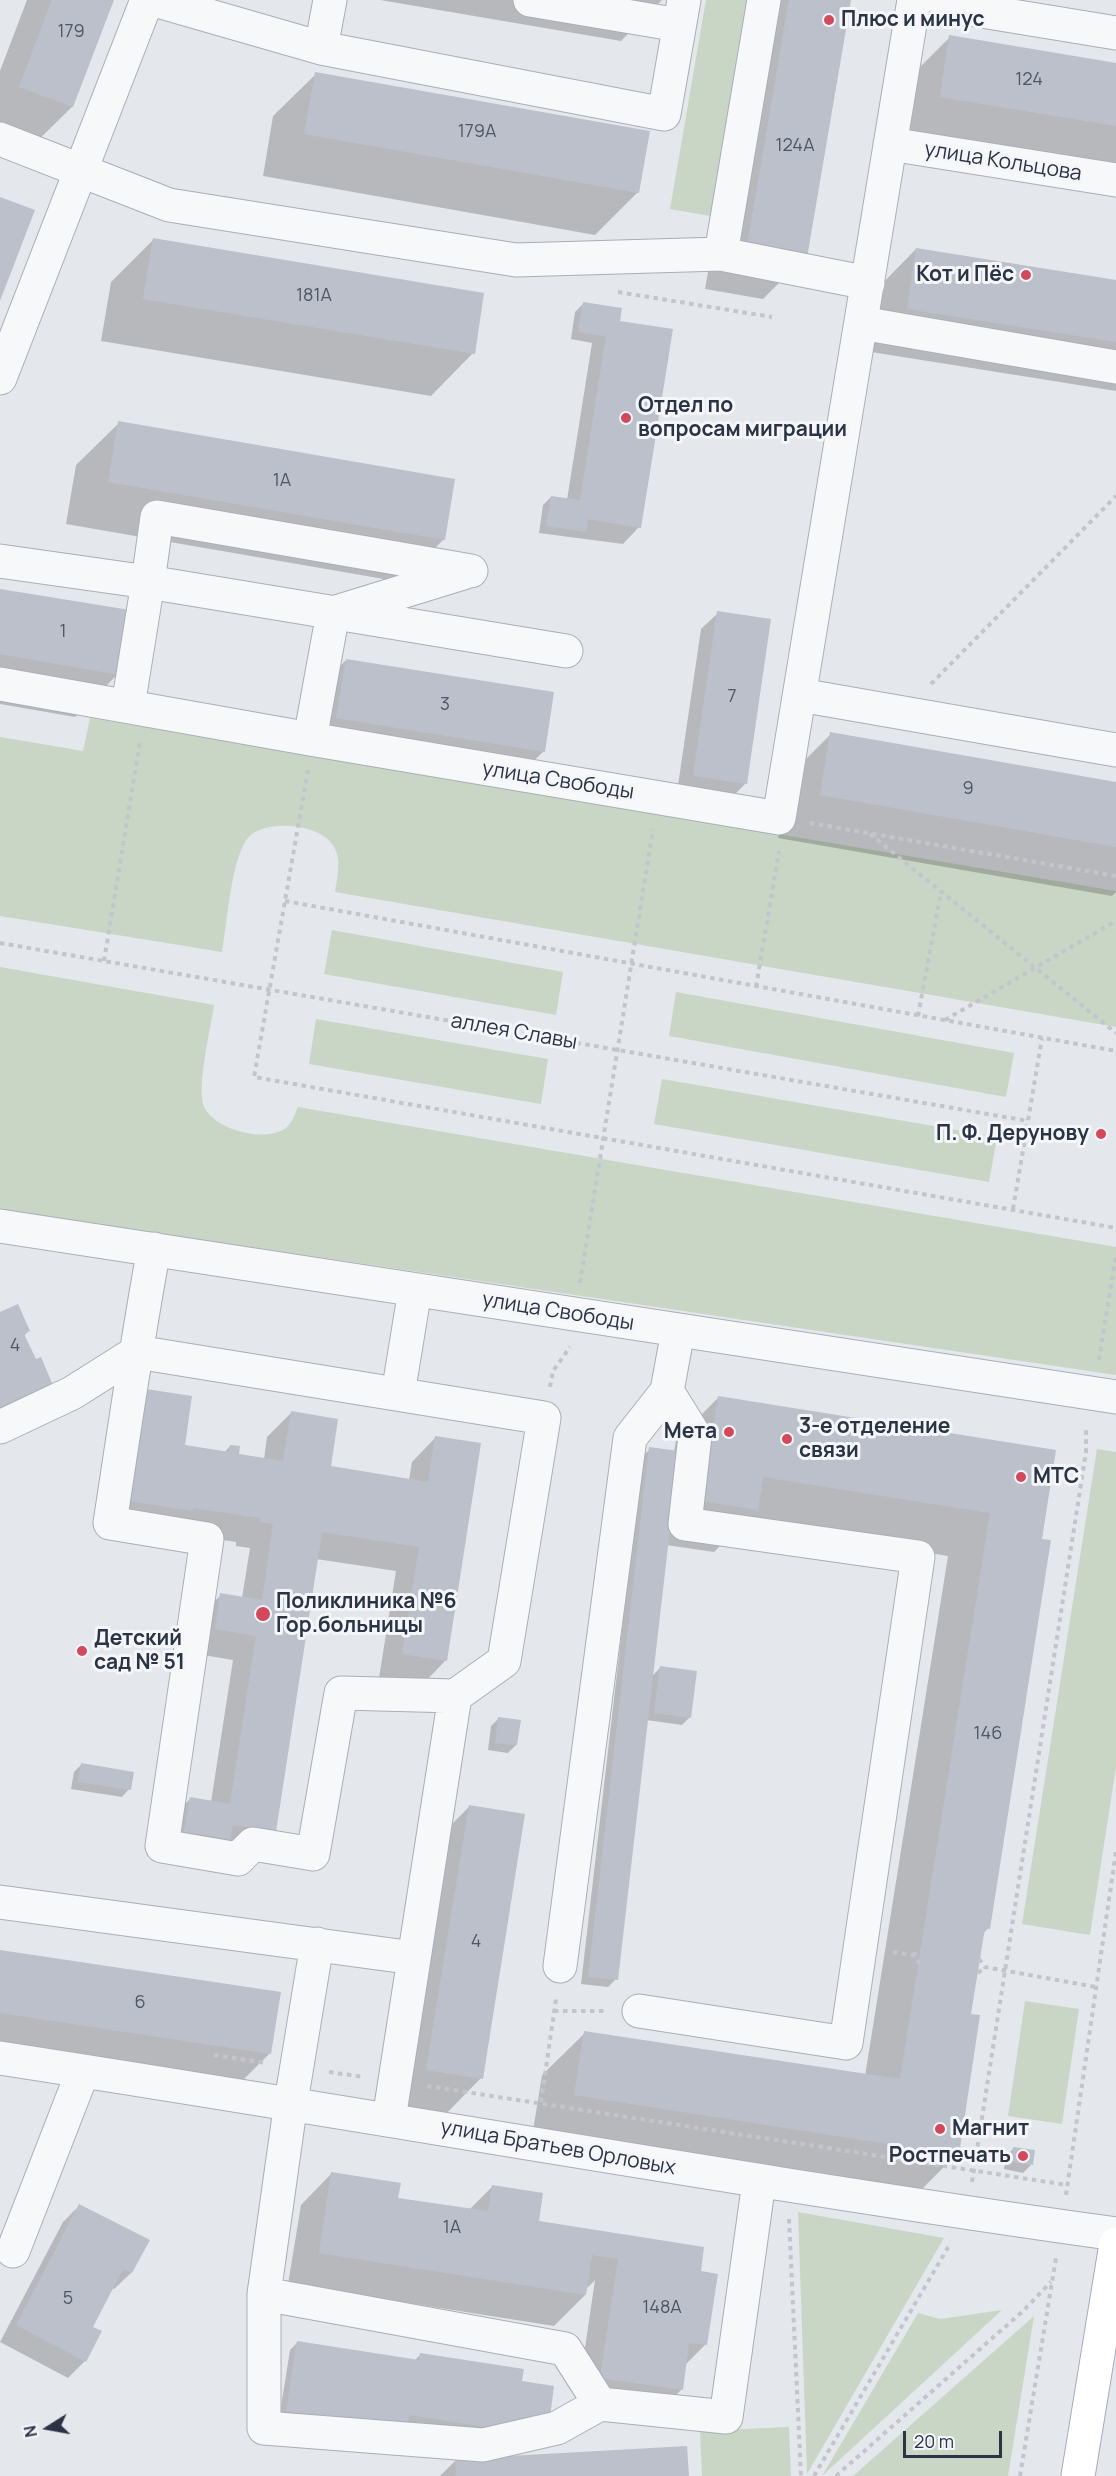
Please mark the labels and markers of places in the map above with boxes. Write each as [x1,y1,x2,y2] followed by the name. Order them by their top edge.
[841,7,984,33] place label: Плюс и минус
[822,13,836,27] marker: Плюс и минус
[916,262,1014,288] place label: Кот и Пёс
[1019,268,1033,282] marker: Кот и Пёс
[638,393,847,443] place label: Отдел по вопросам миграции
[619,411,633,425] marker: Отдел по вопросам миграции
[936,1121,1089,1147] place label: П. Ф. Дерунову
[1094,1127,1108,1141] marker: П. Ф. Дерунову
[799,1414,950,1464] place label: 3-е отделение связи
[664,1419,717,1445] place label: Мета
[722,1425,736,1439] marker: Мета
[780,1432,794,1446] marker: 3-е отделение связи
[1033,1464,1079,1490] place label: МТС
[1014,1470,1028,1484] marker: МТС
[276,1589,456,1639] place label: Поликлиника №6 Гор.больницы
[254,1605,272,1623] marker: Поликлиника №6 Гор.больницы
[94,1626,185,1676] place label: Детский сад № 51
[75,1644,89,1658] marker: Детский сад № 51
[952,2116,1029,2142] place label: Магнит
[933,2122,947,2136] marker: Магнит
[889,2143,1011,2169] place label: Ростпечать
[1016,2149,1030,2163] marker: Ростпечать

